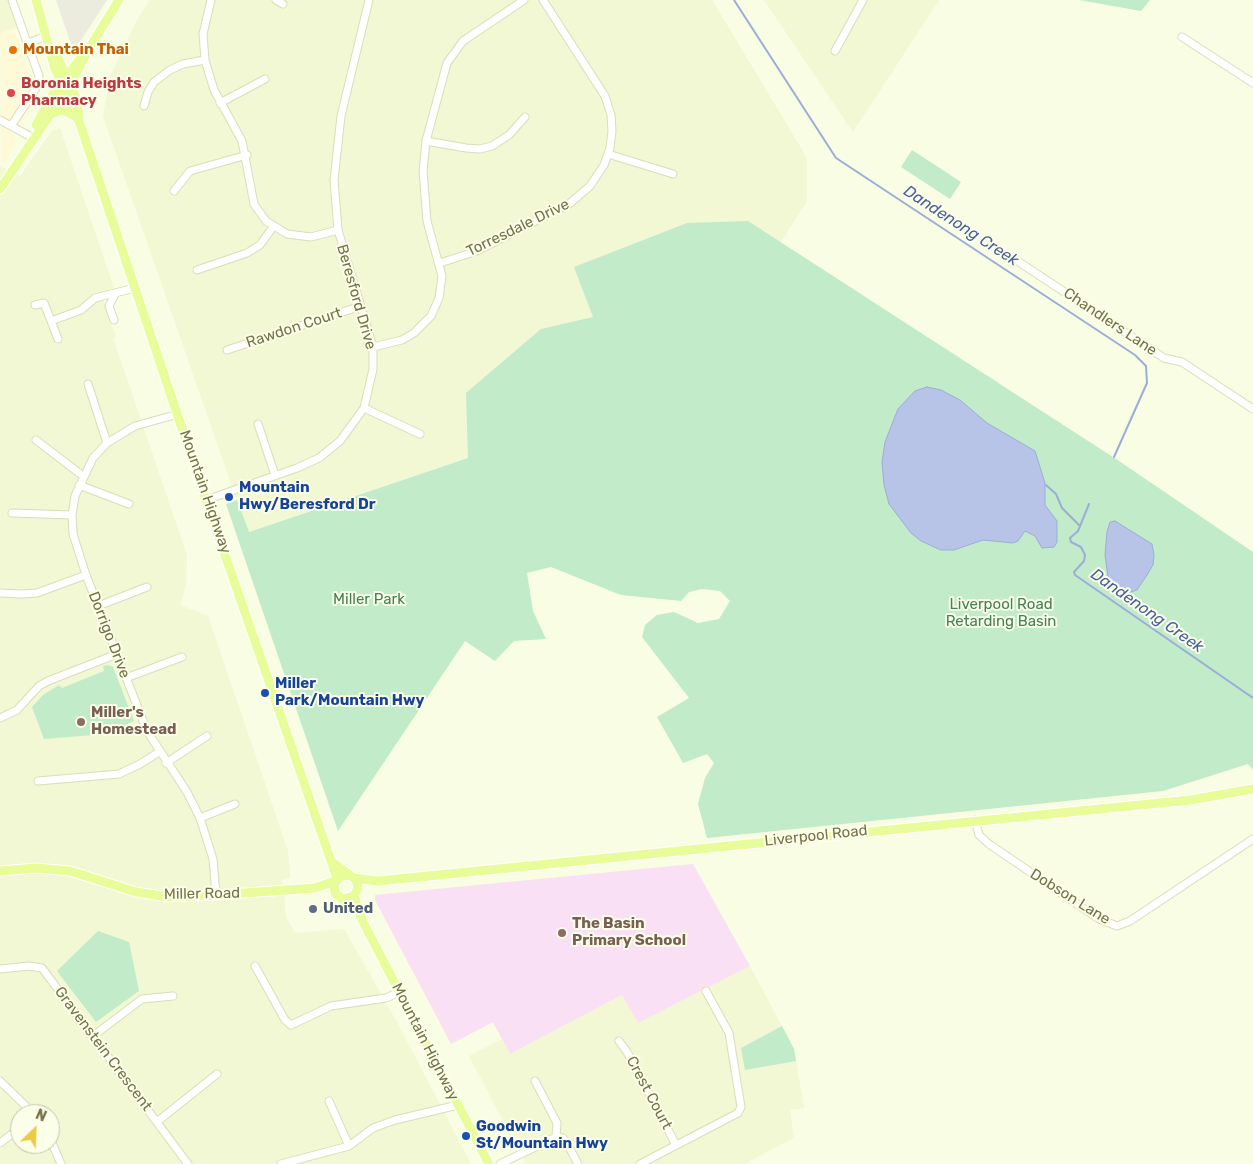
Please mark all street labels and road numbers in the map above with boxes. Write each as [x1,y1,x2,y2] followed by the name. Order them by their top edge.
[464,195,572,261] street label: Torresdale Drive
[332,242,380,352] street label: Beresford Drive
[1060,284,1160,360] street label: Chandlers Lane
[244,304,344,352] street label: Rawdon Court
[175,428,235,556] street label: Mountain Highway
[84,589,134,681] street label: Dorrigo Drive
[764,822,868,850] street label: Liverpool Road
[1027,865,1113,929] street label: Dobson Lane
[164,884,240,904] street label: Miller Road
[388,980,462,1104] street label: Mountain Highway
[50,983,156,1115] street label: Gravenstein Crescent
[622,1053,676,1133] street label: Crest Court

